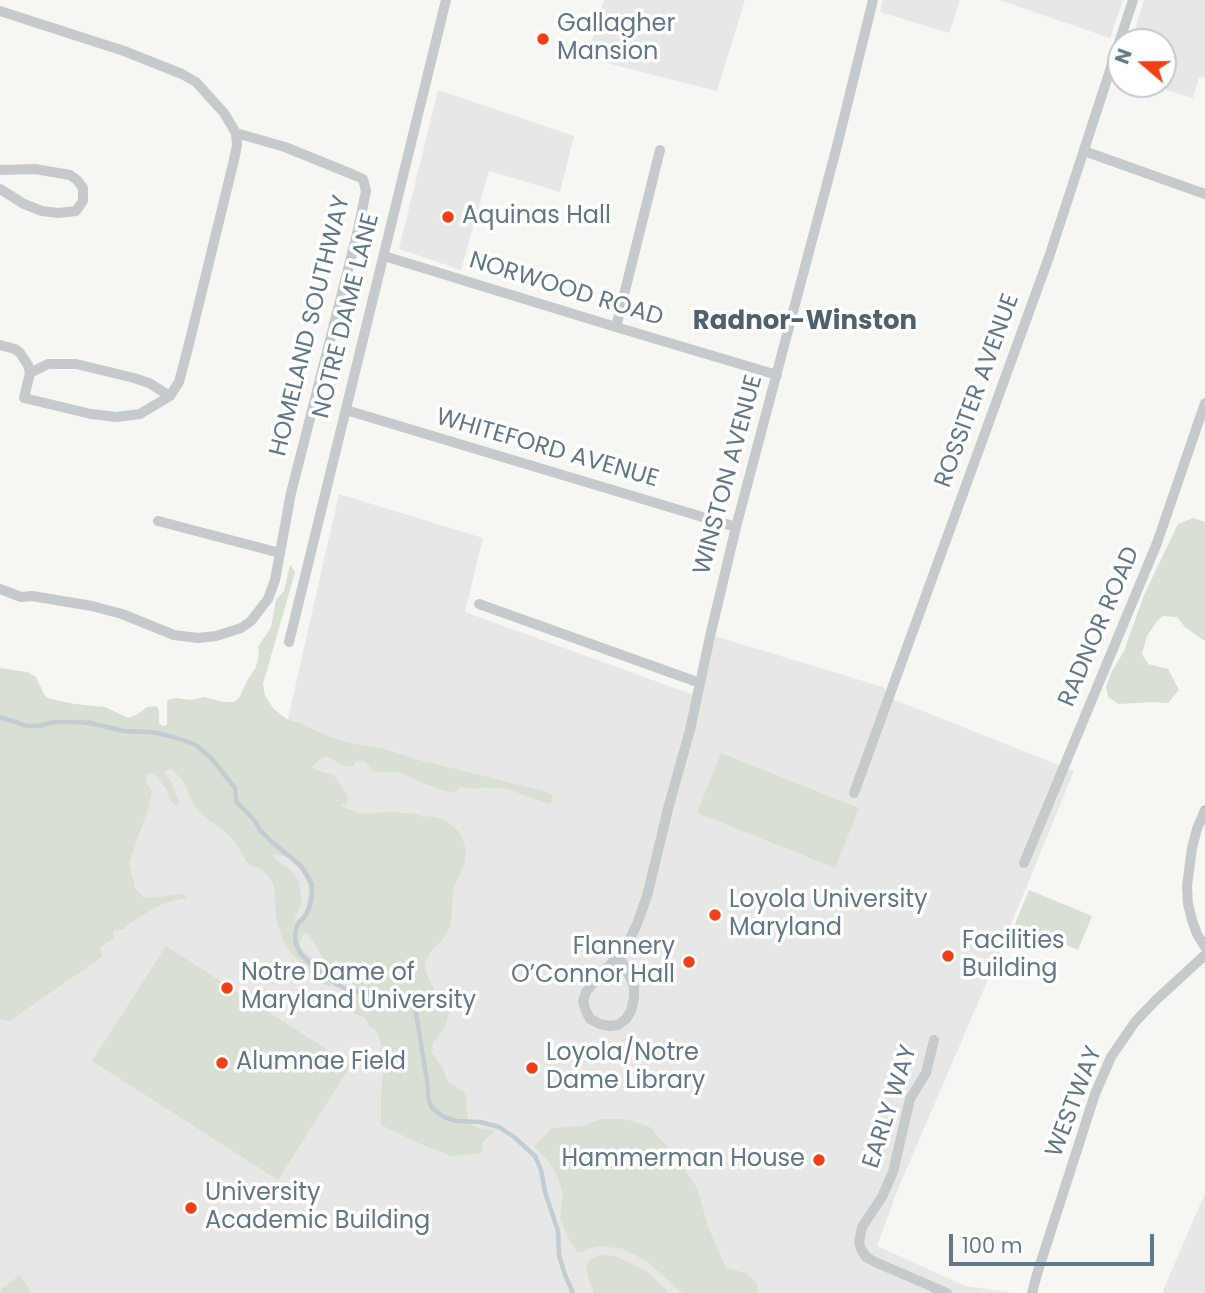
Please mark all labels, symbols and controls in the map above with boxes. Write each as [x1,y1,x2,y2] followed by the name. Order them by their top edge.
[557,11,675,67] place label: Gallagher Mansion
[1107,28,1177,98] north arrow
[535,31,551,47] marker: Gallagher Mansion
[1109,45,1139,68] text: N
[265,193,357,459] street label: HOMELAND SOUTHWAY
[462,203,611,231] place label: Aquinas Hall
[440,209,456,225] marker: Aquinas Hall
[308,210,386,422] street label: NOTRE DAME LANE
[465,247,667,333] street label: NORWOOD ROAD
[930,290,1026,492] street label: ROSSITER AVENUE
[693,306,917,338] district label: Radnor-Winston
[688,372,770,578] street label: WINSTON AVENUE
[432,403,662,495] street label: WHITEFORD AVENUE
[1053,543,1147,711] street label: RADNOR ROAD
[729,887,928,943] place label: Loyola University Maryland
[707,907,723,923] marker: Loyola University Maryland
[962,928,1065,984] place label: Facilities Building
[511,934,675,990] place label: Flannery O’Connor Hall
[940,948,956,964] marker: Facilities Building
[681,954,697,970] marker: Flannery O’Connor Hall
[241,960,476,1016] place label: Notre Dame of Maryland University
[219,980,235,996] marker: Notre Dame of Maryland University
[546,1040,705,1096] place label: Loyola/Notre Dame Library
[858,1042,924,1172] street label: EARLY WAY
[1041,1042,1109,1162] street label: WESTWAY
[236,1049,406,1077] place label: Alumnae Field
[214,1055,230,1071] marker: Alumnae Field
[524,1060,540,1076] marker: Loyola/Notre Dame Library
[561,1146,805,1174] place label: Hammerman House
[811,1152,827,1168] marker: Hammerman House
[205,1180,430,1236] place label: University Academic Building
[183,1200,199,1216] marker: University Academic Building
[953,1220,1158,1264] scale bar
[962,1231,1022,1260] text: 100 m

